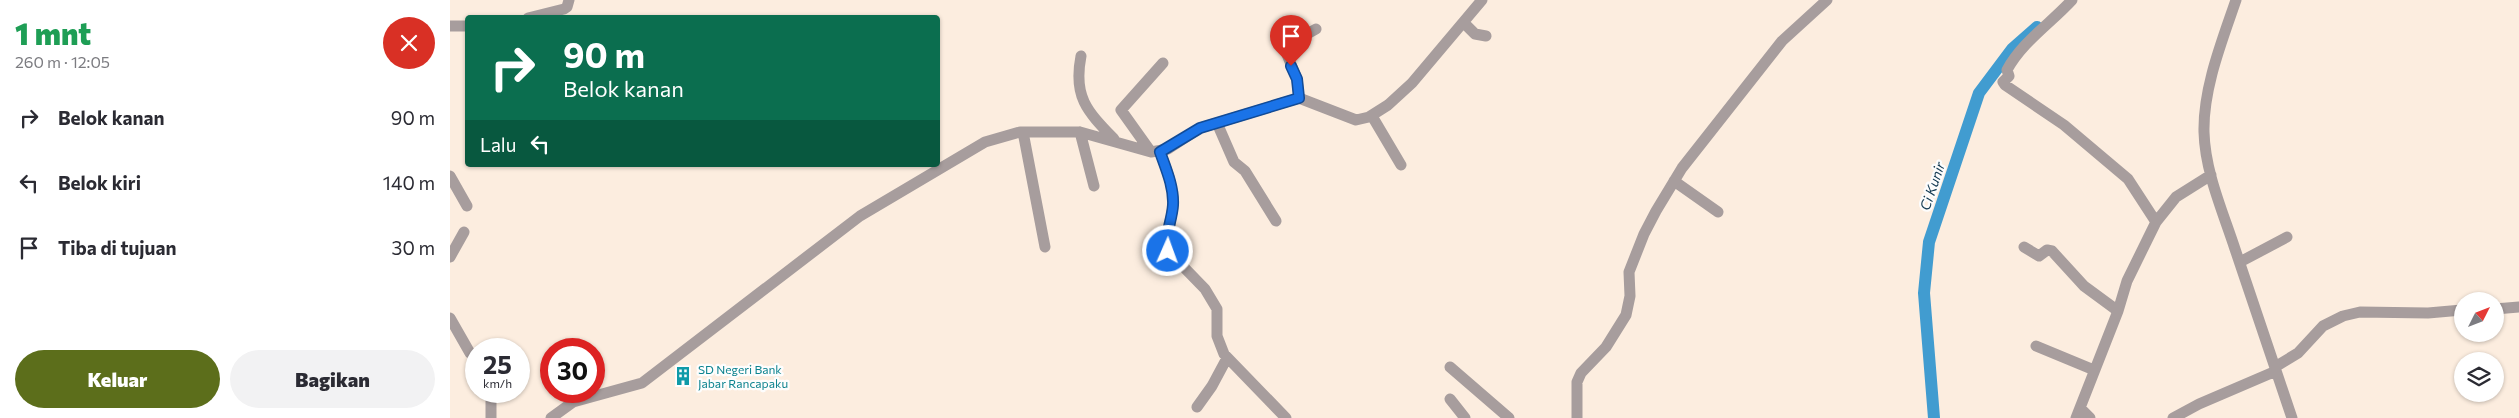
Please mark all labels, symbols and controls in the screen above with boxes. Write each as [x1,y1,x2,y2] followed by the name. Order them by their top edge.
[15,14,91,51] text: 1 mnt
[1270,15,1312,66] pin
[383,17,435,69] button: close
[1277,22,1305,50] icon: arrive
[563,32,645,75] text: 90 m
[480,35,545,100] icon: right
[15,52,110,71] text: 260 m · 12:05
[563,75,684,102] text: Belok kanan
[15,104,43,132] icon: right
[58,106,165,129] text: Belok kanan
[391,106,435,129] text: 90 m
[526,130,554,158] icon: left
[480,133,516,156] text: Lalu
[1916,159,1948,212] water label: Ci Kunir
[15,169,43,197] icon: left
[58,171,141,194] text: Belok kiri
[383,171,435,194] text: 140 m
[1141,224,1193,276] position arrow
[15,234,43,262] icon: arrive
[58,236,176,259] text: Tiba di tujuan
[392,236,435,259] text: 30 m
[2454,292,2504,342] north arrow
[2454,292,2504,402] map controls
[540,338,605,403] speed limit sign: 30
[483,349,512,379] text: 25
[15,350,220,408] button: Keluar
[230,350,435,408] button: Bagikan
[2454,352,2504,402] button: layers
[698,362,788,391] place label: SD Negeri Bank Jabar Rancapaku
[672,365,694,387] building icon: SD Negeri Bank Jabar Rancapaku
[483,376,512,390] text: km/h

